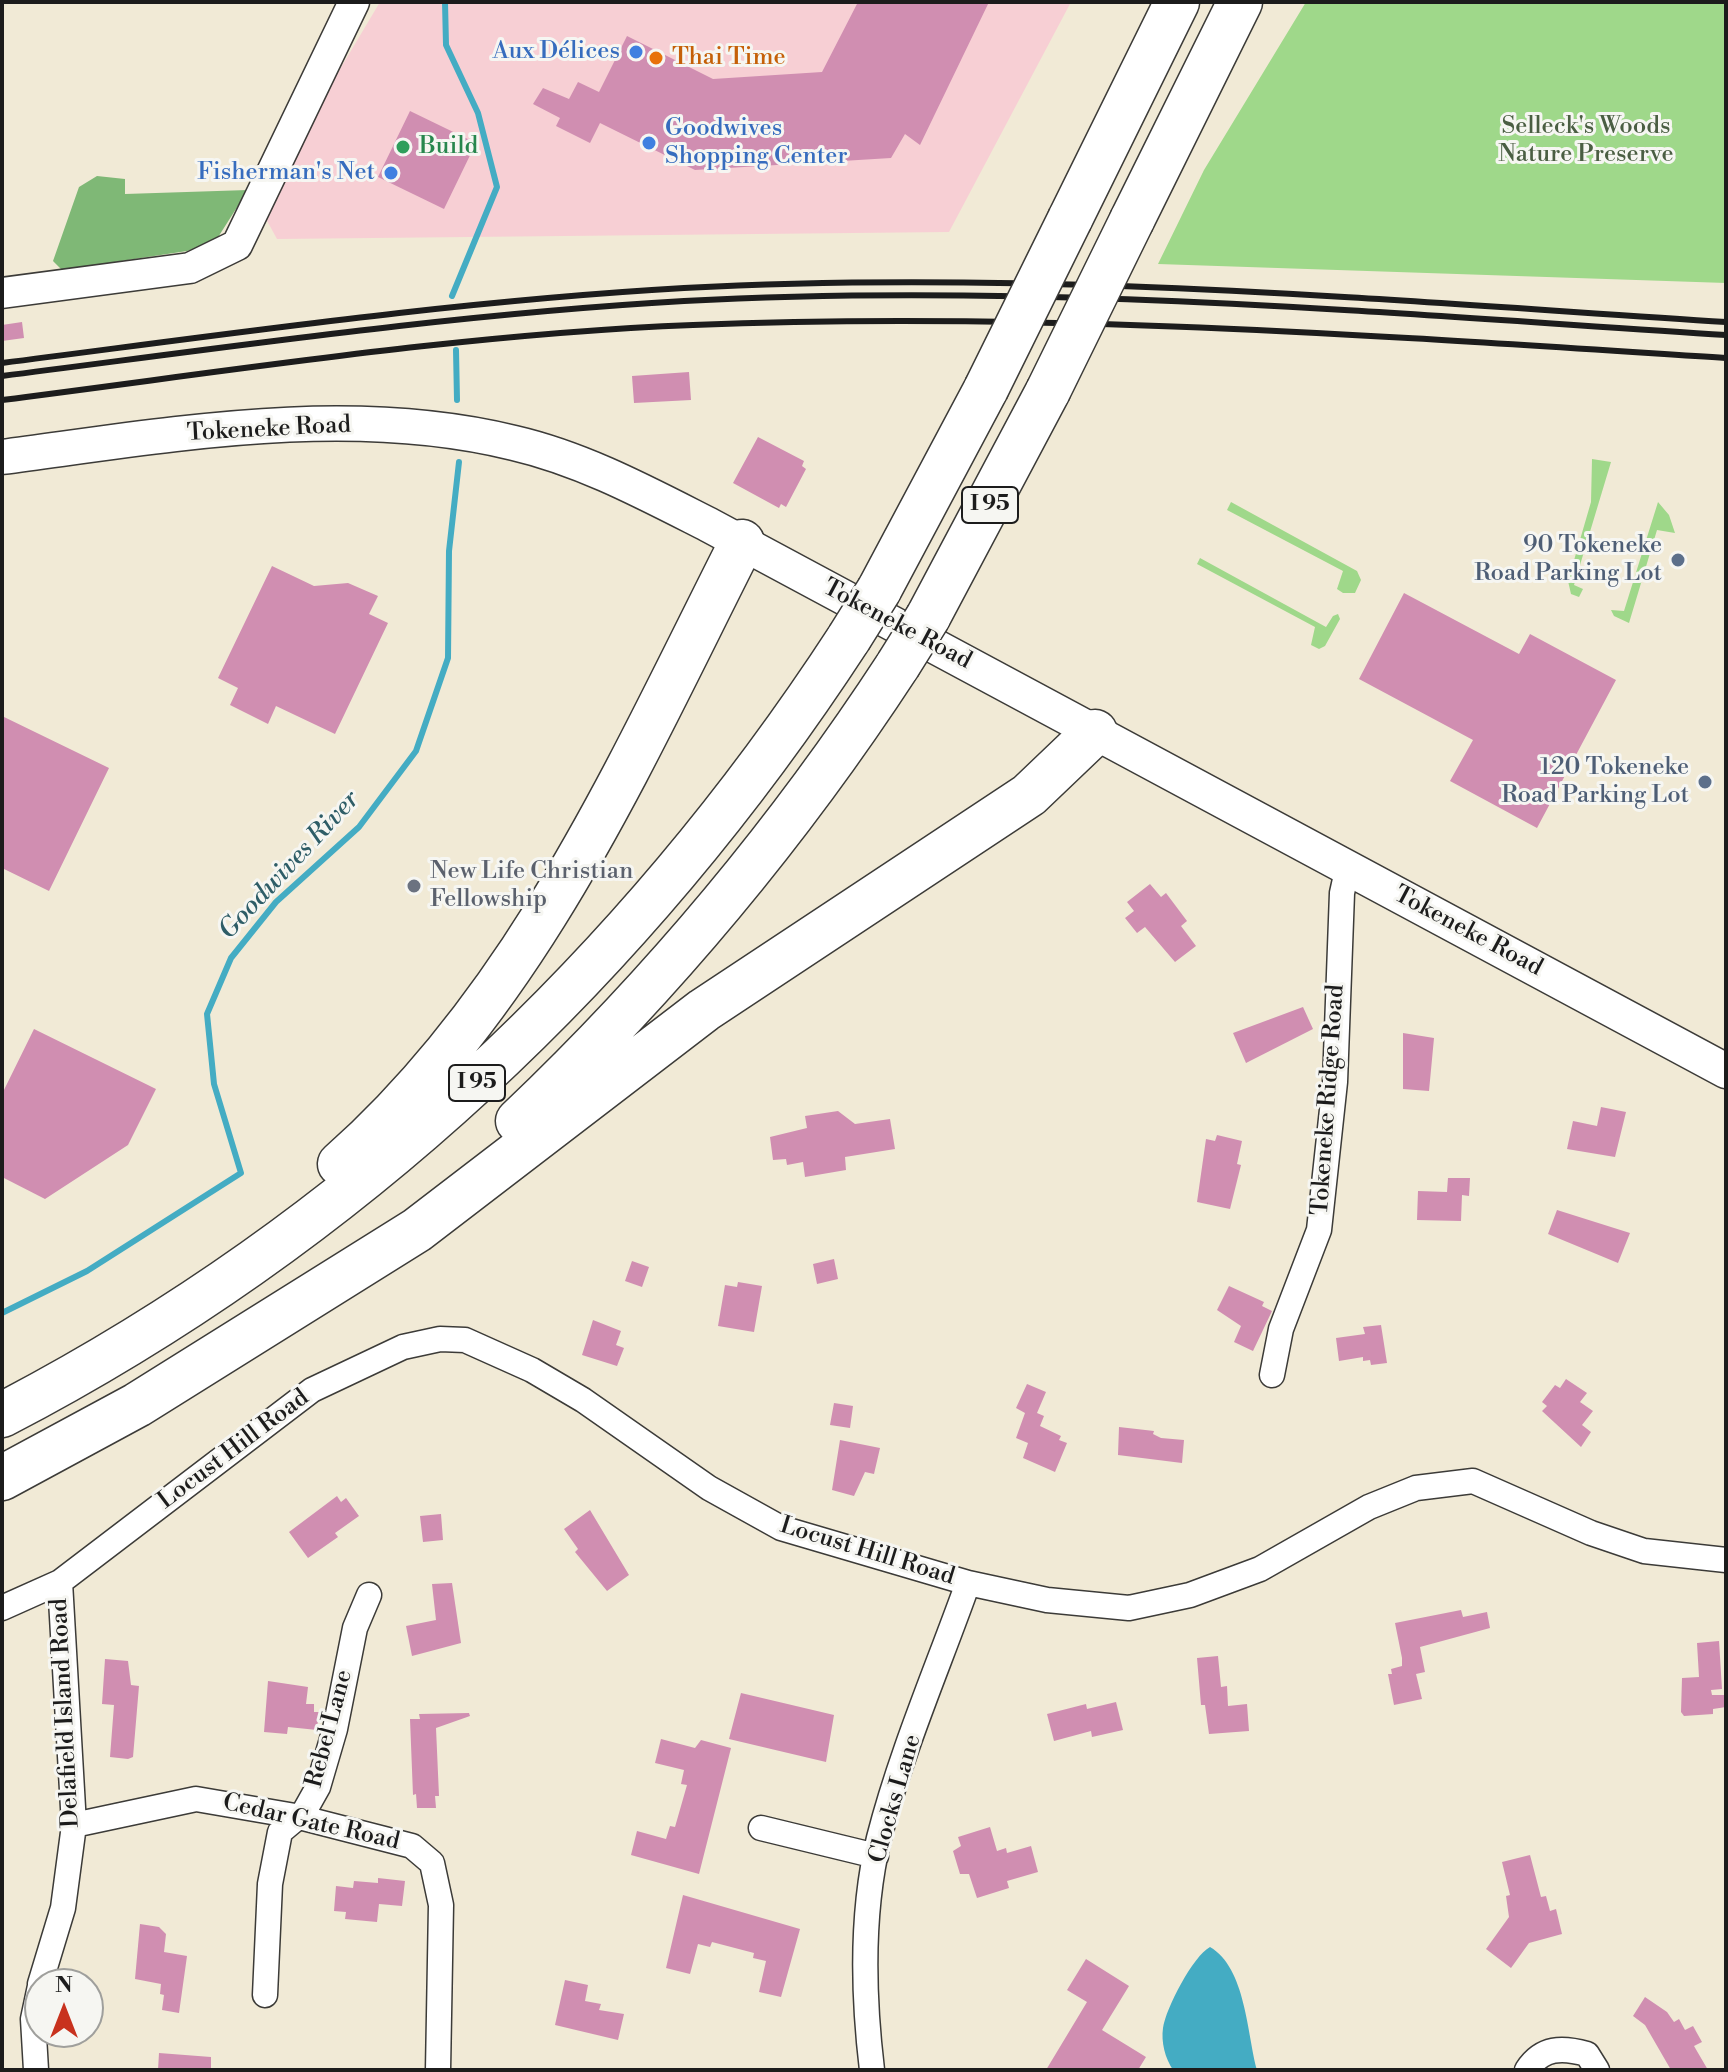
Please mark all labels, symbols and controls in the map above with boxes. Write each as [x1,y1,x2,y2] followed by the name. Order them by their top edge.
[492,38,620,66] place label: Aux Délices
[627,43,645,61] marker: Aux Délices
[672,44,786,72] place label: Thai Time
[647,49,665,67] marker: Thai Time
[1498,113,1674,169] park label: Selleck's Woods Nature Preserve
[665,115,848,171] place label: Goodwives Shopping Center
[419,133,478,161] place label: Build
[640,134,658,152] marker: Goodwives Shopping Center
[394,138,412,156] marker: Build
[197,159,375,187] place label: Fisherman's Net
[382,164,400,182] marker: Fisherman's Net
[186,411,352,449] street label: Tokeneke Road
[962,487,1018,523] road number: I 95
[1474,532,1662,588] place label: 90 Tokeneke Road Parking Lot
[1669,551,1687,569] marker: 90 Tokeneke Road Parking Lot
[818,574,976,676] street label: Tokeneke Road
[1501,754,1689,810] place label: 120 Tokeneke Road Parking Lot
[1696,773,1714,791] marker: 120 Tokeneke Road Parking Lot
[213,785,367,947] water label: Goodwives River
[430,858,633,914] place label: New Life Christian Fellowship
[405,877,423,895] marker: New Life Christian Fellowship
[1389,881,1547,983] street label: Tokeneke Road
[1307,984,1351,1216] street label: Tokeneke Ridge Road
[449,1065,505,1101] road number: I 95
[153,1384,315,1516] street label: Locust Hill Road
[776,1512,958,1592] street label: Locust Hill Road
[46,1597,86,1829] street label: Delafield Island Road
[300,1667,360,1791] street label: Rebel Lane
[864,1731,928,1867] street label: Clocks Lane
[220,1789,402,1857] street label: Cedar Gate Road
[24,1968,104,2048] north arrow
[55,1972,73,1999] text: N

